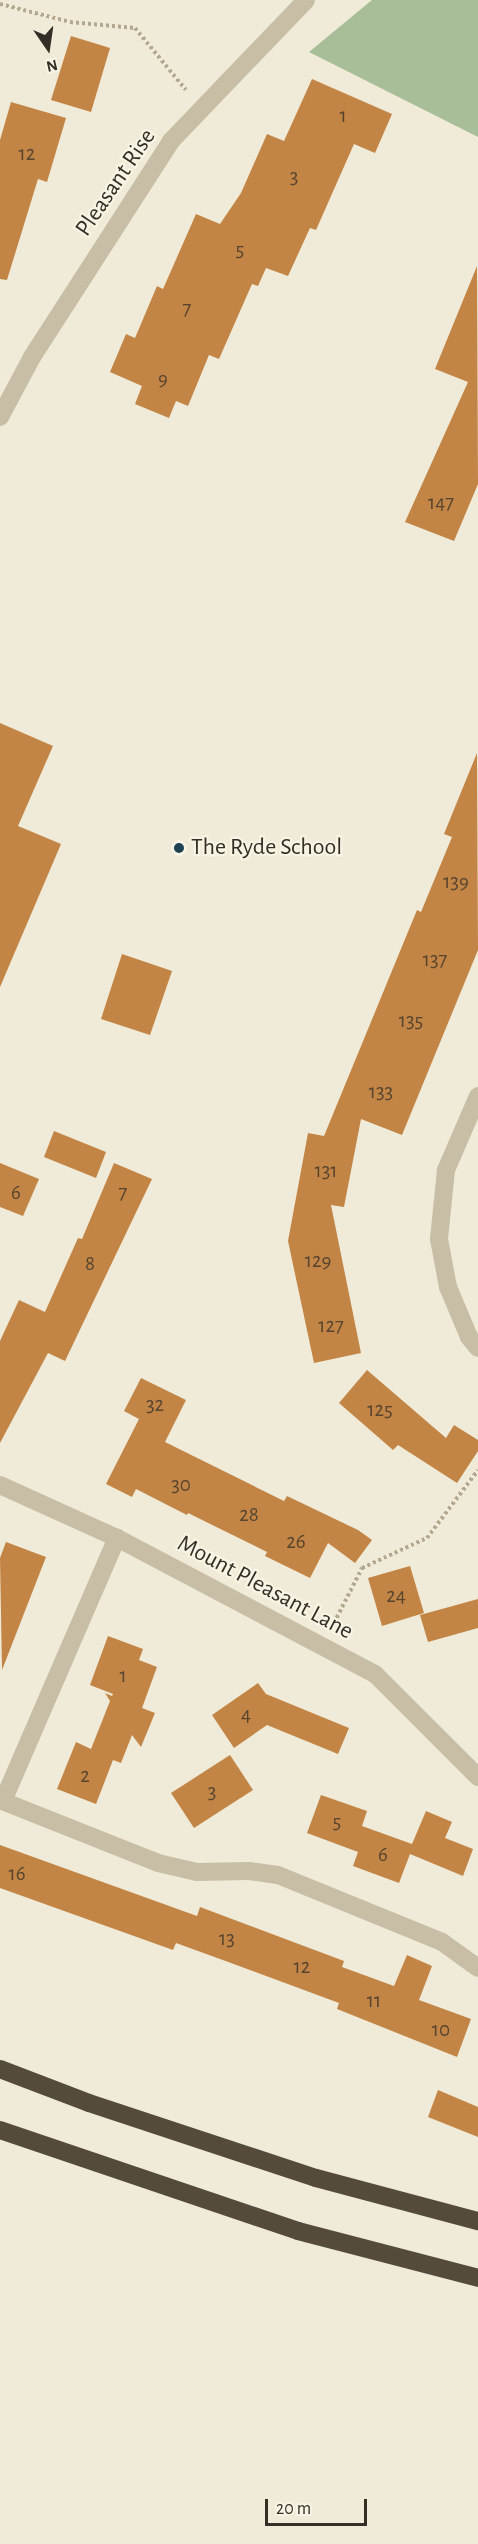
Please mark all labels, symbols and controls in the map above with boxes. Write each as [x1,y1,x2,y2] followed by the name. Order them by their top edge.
[18,18,78,78] north arrow
[45,56,59,75] text: N
[339,103,347,129] house number: 1
[70,124,162,242] street label: Pleasant Rise
[19,141,35,167] house number: 12
[290,164,298,190] house number: 3
[236,237,244,263] house number: 5
[183,296,191,322] house number: 7
[158,366,168,392] house number: 9
[428,490,454,516] house number: 147
[191,834,342,862] place label: The Ryde School
[172,841,186,855] marker: The Ryde School
[443,869,469,895] house number: 139
[423,947,447,973] house number: 137
[399,1008,423,1034] house number: 135
[369,1079,393,1105] house number: 133
[314,1158,338,1184] house number: 131
[11,1180,21,1206] house number: 6
[119,1180,127,1206] house number: 7
[305,1248,331,1274] house number: 129
[85,1251,95,1277] house number: 8
[318,1313,344,1339] house number: 127
[146,1392,164,1418] house number: 32
[367,1397,393,1423] house number: 125
[171,1472,191,1498] house number: 30
[239,1502,259,1528] house number: 28
[286,1529,306,1555] house number: 26
[172,1530,358,1646] street label: Mount Pleasant Lane
[386,1583,406,1609] house number: 24
[119,1663,127,1689] house number: 1
[241,1702,251,1728] house number: 4
[80,1763,90,1789] house number: 2
[208,1779,216,1805] house number: 3
[333,1809,341,1835] house number: 5
[378,1842,388,1868] house number: 6
[8,1861,26,1887] house number: 16
[219,1926,235,1952] house number: 13
[294,1954,310,1980] house number: 12
[367,1988,381,2014] house number: 11
[432,2017,450,2043] house number: 10
[268,2487,370,2525] scale bar
[276,2500,311,2518] text: 20 m

